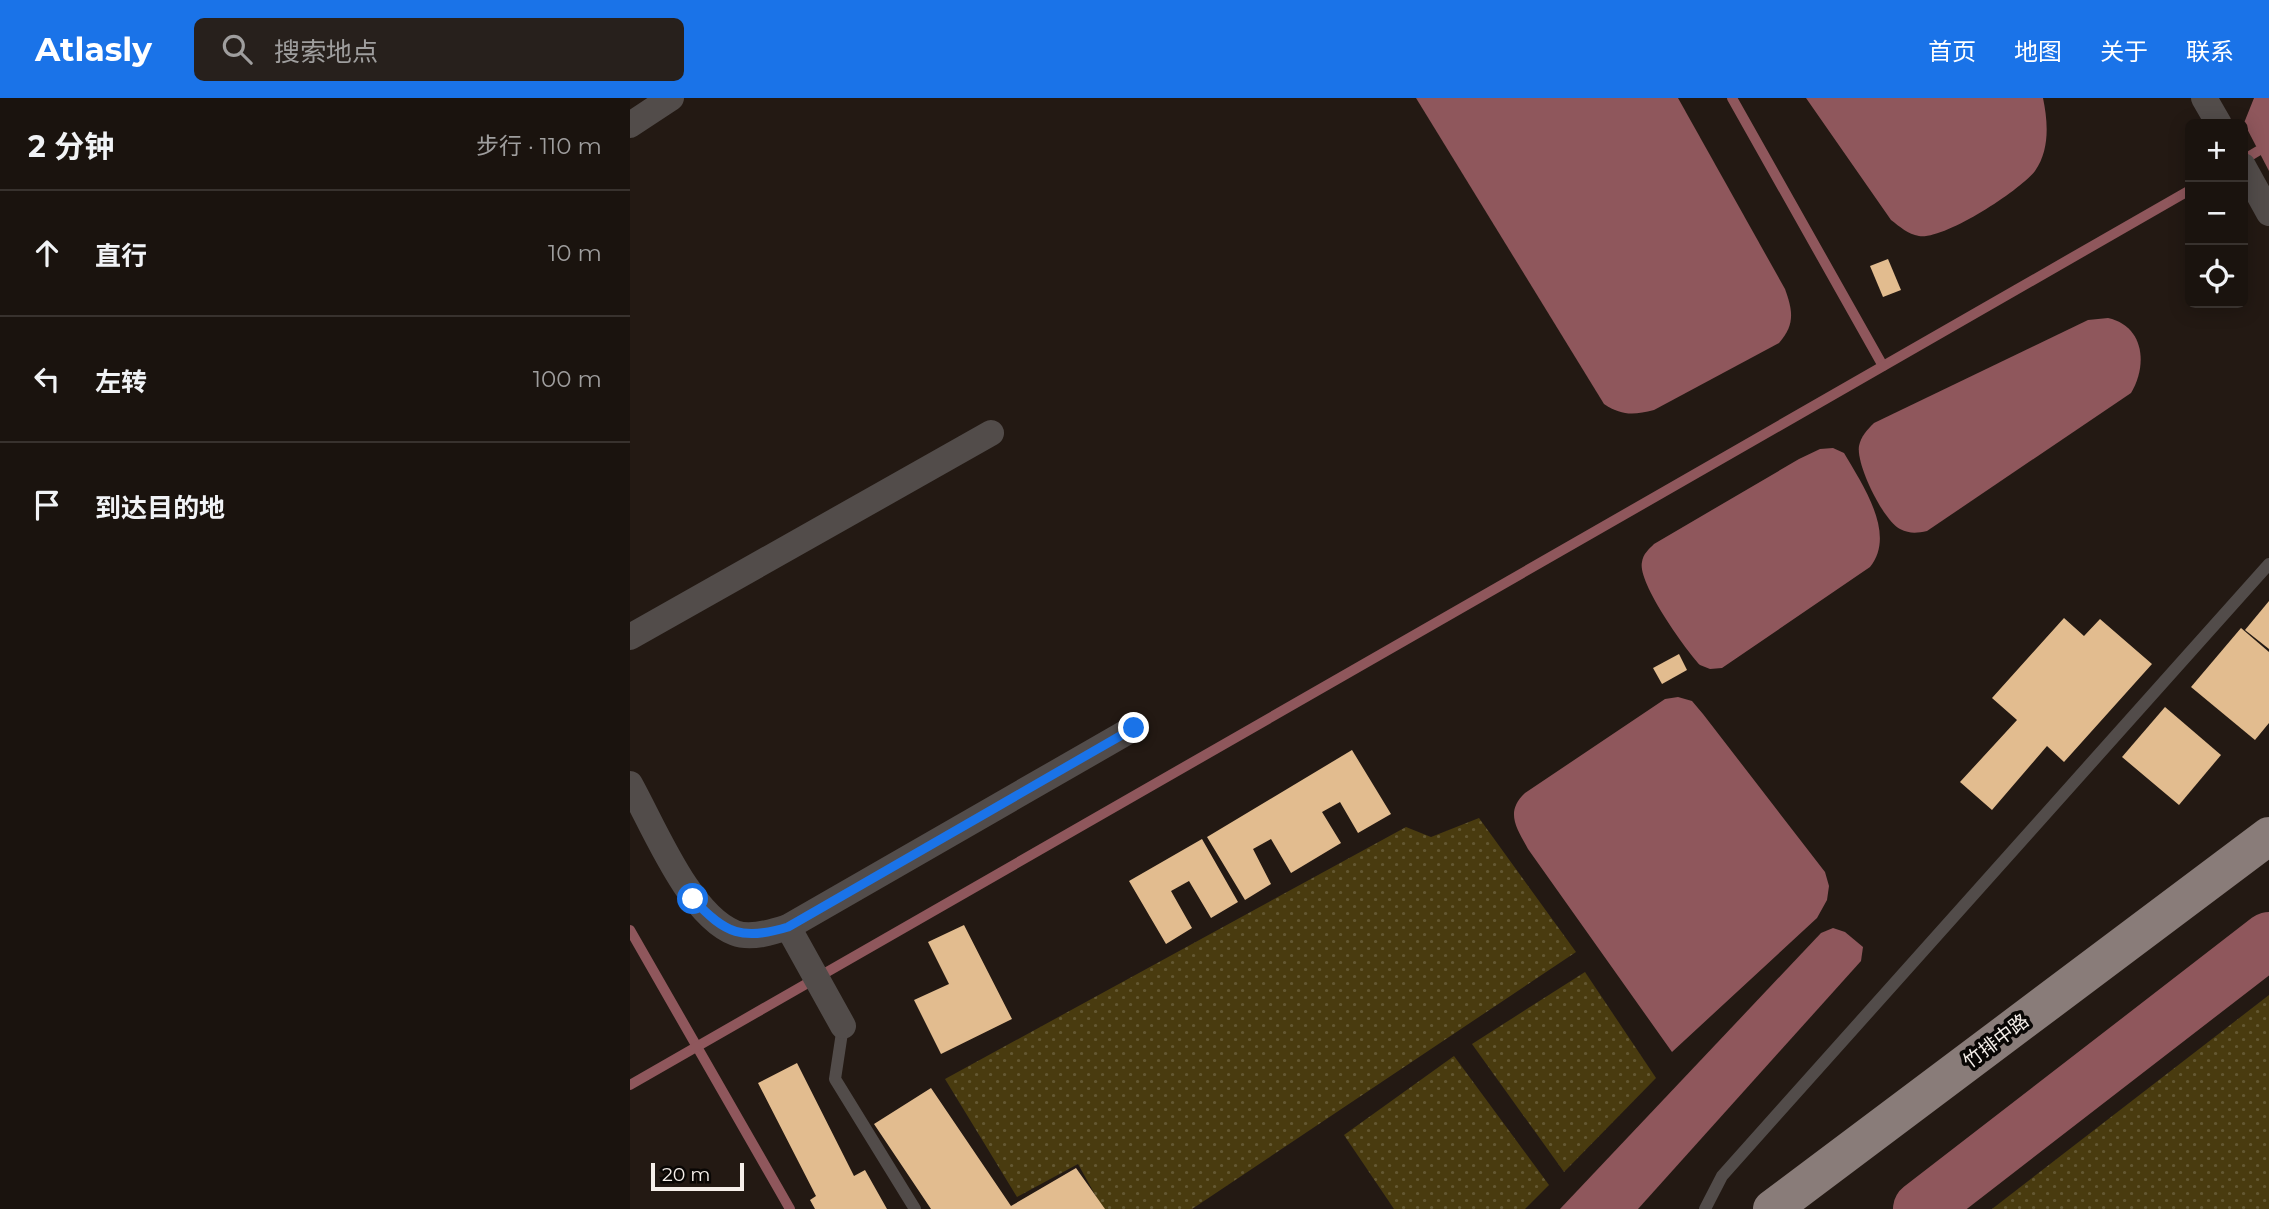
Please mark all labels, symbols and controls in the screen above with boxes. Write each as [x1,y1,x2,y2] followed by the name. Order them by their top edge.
[194,18,684,81] search box
[35,29,152,69] text: Atlasly
[218,30,256,68] icon: search
[274,36,378,68] text: 搜索地点
[1928,37,1976,66] text: 首页
[2014,37,2062,66] text: 地图
[2100,37,2148,66] text: 关于
[2186,37,2234,66] text: 联系
[2185,119,2248,308] map controls
[2185,119,2248,182] button: +
[28,128,114,165] text: 2 分钟
[476,132,602,160] text: 步行 · 110 m
[2185,182,2248,245] button: −
[28,234,66,272] icon: ahead
[548,239,602,267] text: 10 m
[95,240,147,272] text: 直行
[2185,245,2248,308] button: locate
[28,360,66,398] icon: left
[533,365,602,393] text: 100 m
[95,366,147,398] text: 左转
[28,486,66,524] icon: arrive
[95,492,225,524] text: 到达目的地
[1118,712,1149,743] route end
[677,883,708,914] route start
[1959,1009,2033,1073] street label: 竹排中路
[651,1160,744,1192] scale bar
[662,1163,710,1186] text: 20 m

